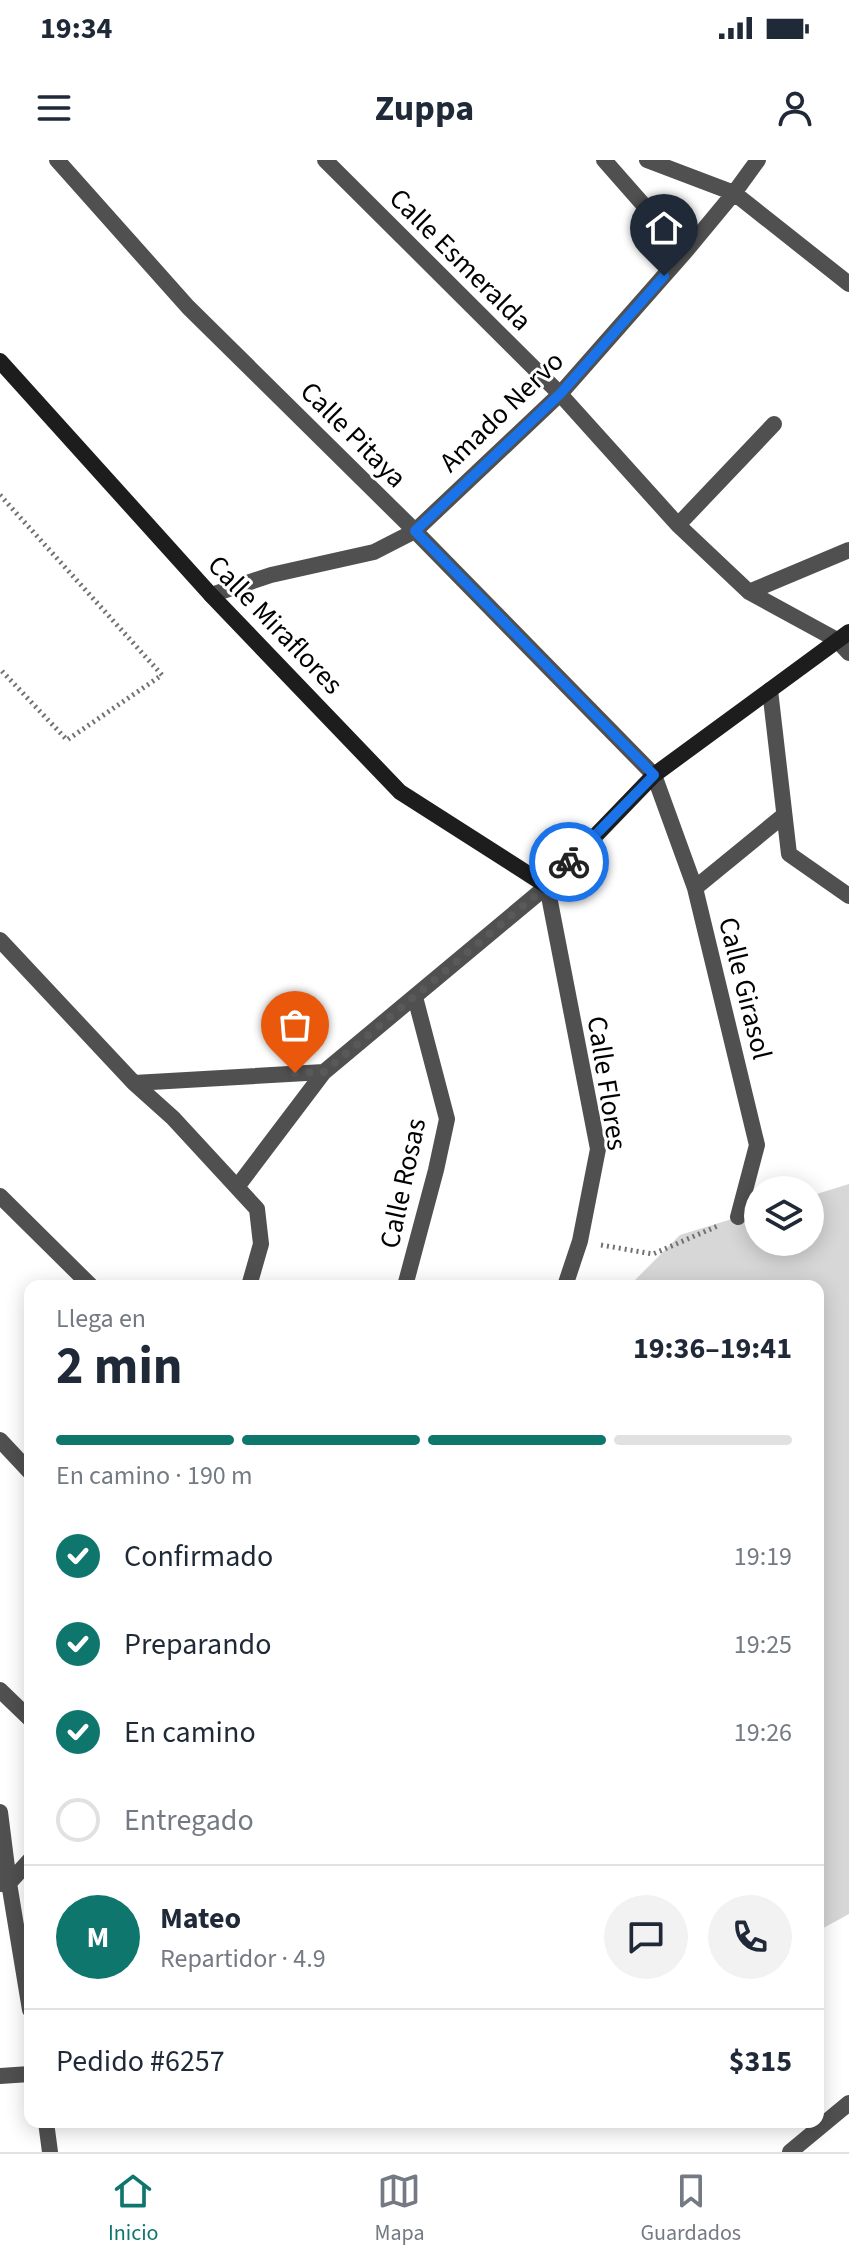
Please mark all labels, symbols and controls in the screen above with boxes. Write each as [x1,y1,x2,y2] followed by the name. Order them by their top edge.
[40,7,112,50] text: 19:34
[375,83,474,134] text: Zuppa
[32,86,76,130] icon: menu
[773,86,817,130] icon: person
[380,179,541,340] street label: Calle Esmeralda
[630,194,698,276] pin
[642,206,686,250] icon: home
[430,342,573,481] street label: Amado Nervo
[291,372,416,497] street label: Calle Pitaya
[198,546,352,703] street label: Calle Miraflores
[529,822,609,902] courier
[547,840,591,884] icon: bike
[708,913,782,1064] street label: Calle Girasol
[261,991,329,1073] pin
[273,1003,317,1047] icon: bag
[577,1013,637,1153] street label: Calle Flores
[370,1114,436,1252] street label: Calle Rosas
[744,1176,824,1256] map controls
[744,1176,824,1256] button: layers
[56,1300,146,1337] text: Llega en
[633,1327,792,1370] text: 19:36–19:41
[56,1330,183,1404] text: 2 min
[56,1457,252,1494] text: En camino · 190 m
[56,1534,100,1578] icon: check
[124,1535,273,1578] text: Confirmado
[734,1538,792,1575] text: 19:19
[56,1622,100,1666] icon: check
[124,1623,271,1666] text: Preparando
[734,1626,792,1663] text: 19:25
[56,1710,100,1754] icon: check
[124,1711,256,1754] text: En camino
[734,1714,792,1751] text: 19:26
[124,1799,254,1842] text: Entregado
[604,1895,688,1979] button: chat
[708,1895,792,1979] button: phone
[160,1897,241,1940] text: Mateo
[87,1916,109,1959] text: M
[160,1940,326,1977] text: Repartidor · 4.9
[56,2040,225,2083] text: Pedido #6257
[729,2040,792,2083] text: $315
[108,2169,159,2249] tab: Inicio
[374,2169,425,2249] tab: Mapa
[640,2169,741,2249] tab: Guardados

